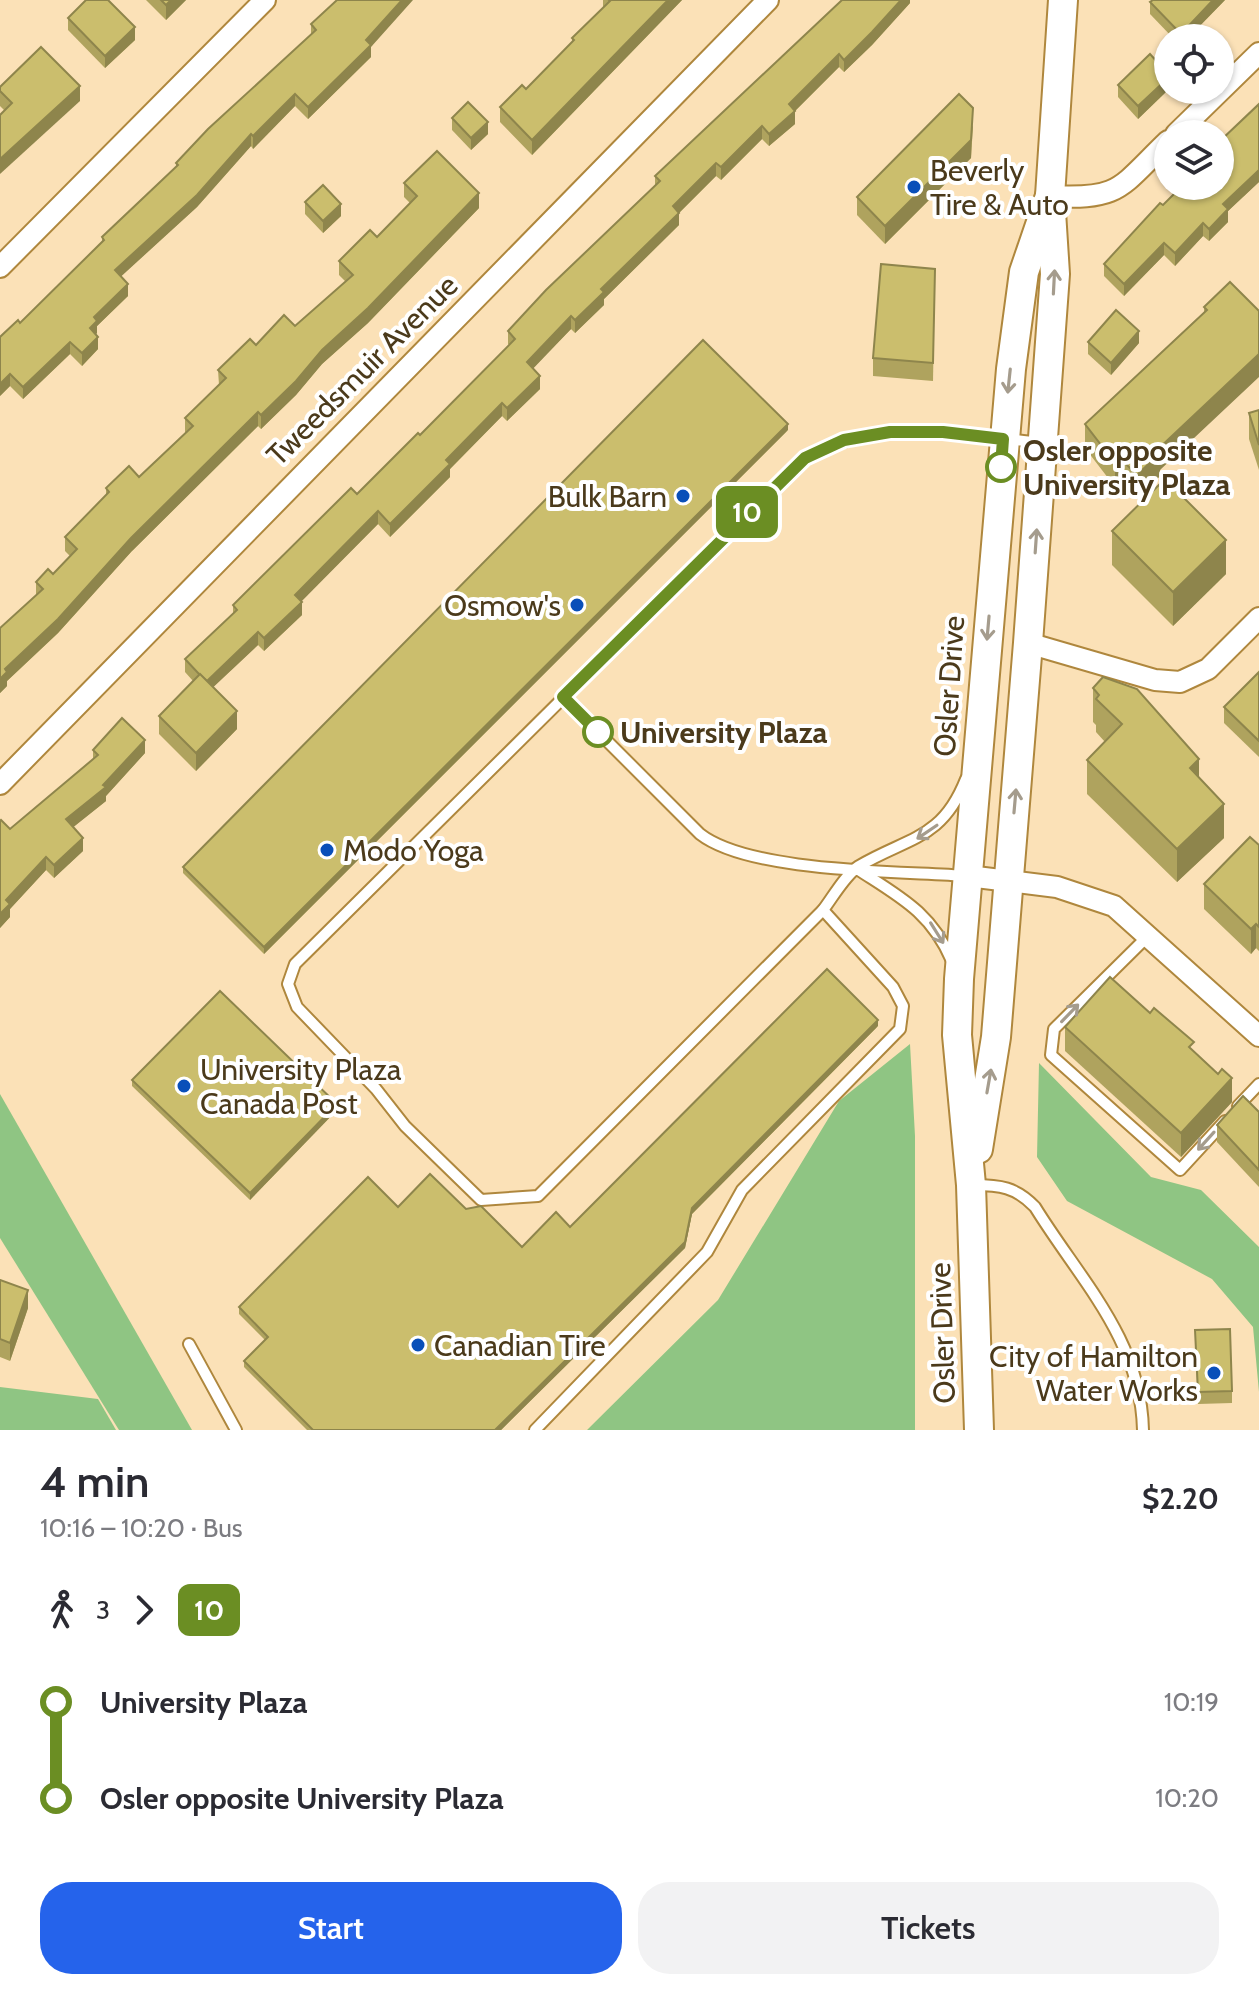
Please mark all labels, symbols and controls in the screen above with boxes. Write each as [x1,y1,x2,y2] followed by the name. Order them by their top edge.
[1154,24,1234,200] map controls
[1154,24,1234,104] button: locate
[1154,120,1234,200] button: layers
[930,152,1069,223] place label: Beverly Tire & Auto
[905,178,923,196] marker: Beverly Tire & Auto
[259,267,465,473] street label: Tweedsmuir Avenue
[1047,269,1062,296] one-way arrow
[1002,367,1017,394] one-way arrow
[1023,432,1231,503] place label: Osler opposite University Plaza
[986,452,1016,482] marker: Osler opposite University Plaza
[548,478,667,515] place label: Bulk Barn
[711,486,783,538] line badge: 10
[674,487,692,505] marker: Bulk Barn
[732,495,762,529] text: 10
[1029,529,1044,555] one-way arrow
[444,587,561,624] place label: Osmow's
[568,596,586,614] marker: Osmow's
[926,614,972,758] street label: Osler Drive
[980,614,995,641] one-way arrow
[620,714,828,751] place label: University Plaza
[583,717,613,747] marker: University Plaza
[1008,788,1023,815] one-way arrow
[916,825,939,841] one-way arrow
[343,832,484,869] place label: Modo Yoga
[318,841,336,859] marker: Modo Yoga
[930,921,946,944] one-way arrow
[1061,1003,1080,1023] one-way arrow
[200,1051,402,1122] place label: University Plaza Canada Post
[982,1069,997,1094] one-way arrow
[175,1077,193,1095] marker: University Plaza Canada Post
[1198,1131,1216,1151] one-way arrow
[921,1262,963,1404] street label: Osler Drive
[434,1327,606,1364] place label: Canadian Tire
[409,1336,427,1354] marker: Canadian Tire
[989,1338,1198,1409] place label: City of Hamilton Water Works
[1205,1364,1223,1382] marker: City of Hamilton Water Works
[40,1455,149,1508] text: 4 min
[1142,1480,1219,1517] text: $2.20
[40,1512,243,1544] text: 10:16 – 10:20 · Bus
[40,1588,84,1632] icon: walk
[122,1588,166,1632] icon: forward
[194,1593,224,1627] text: 10
[96,1594,110,1626] text: 3
[100,1684,308,1721] text: University Plaza
[1164,1686,1219,1718] text: 10:19
[100,1780,504,1817] text: Osler opposite University Plaza
[1155,1782,1219,1814] text: 10:20
[40,1882,622,1974] button: Start
[638,1882,1219,1974] button: Tickets

